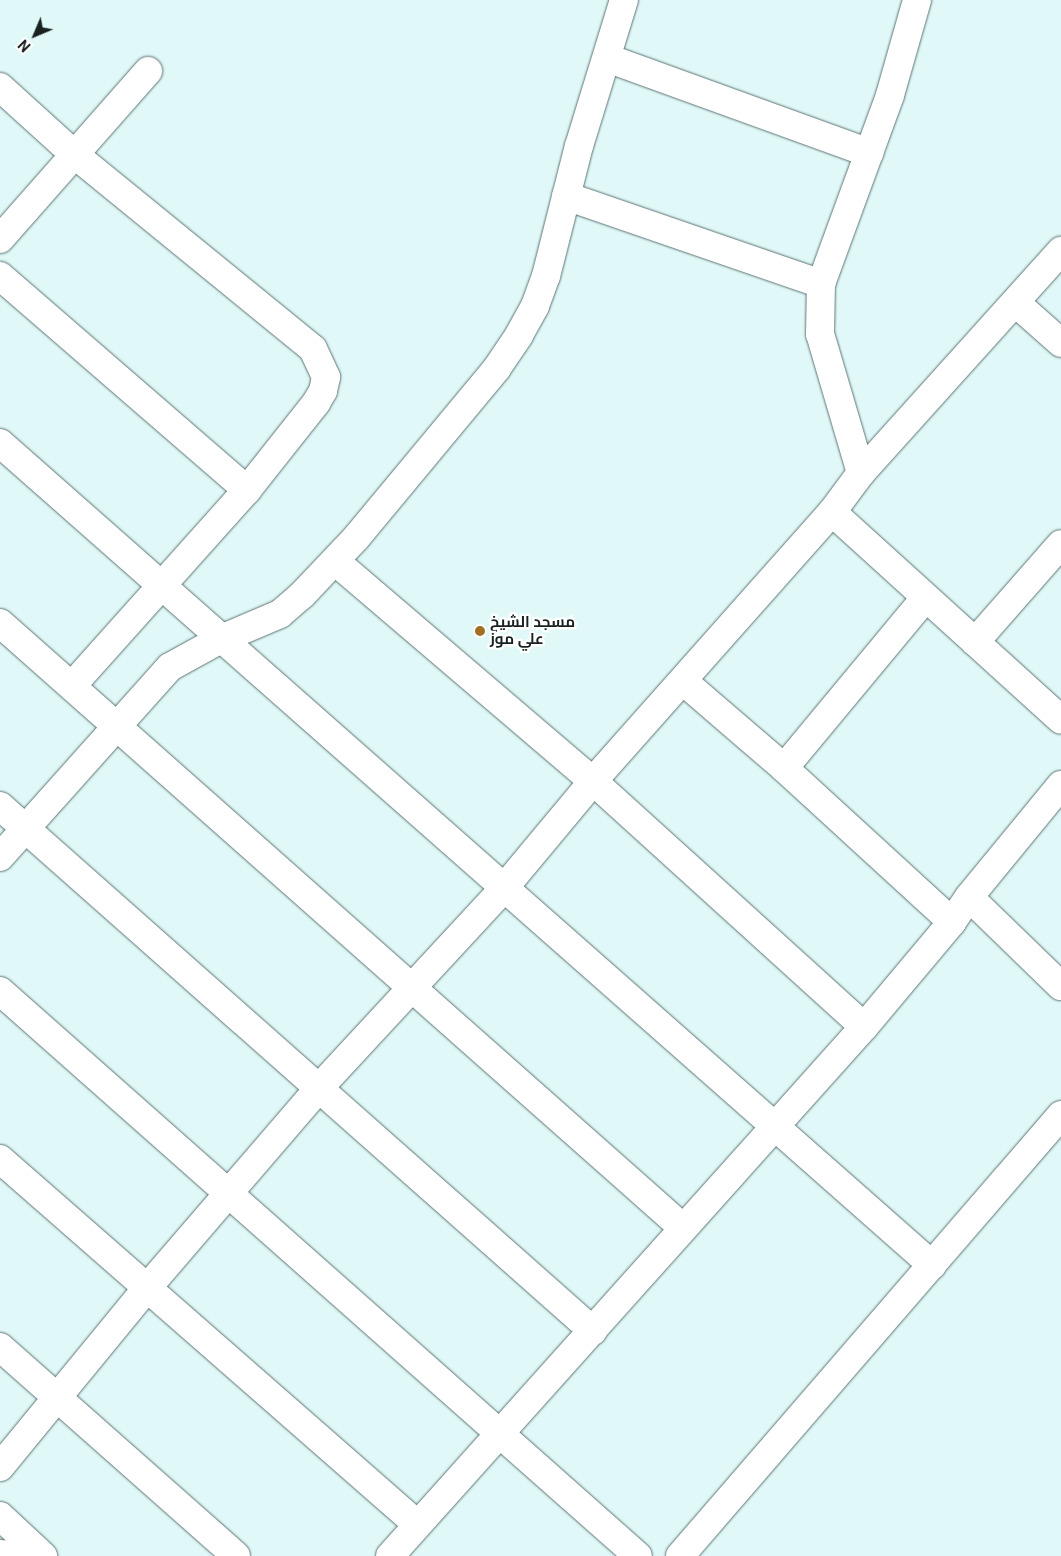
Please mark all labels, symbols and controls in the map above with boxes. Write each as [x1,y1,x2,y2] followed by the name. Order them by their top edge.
[10,10,60,60] north arrow
[15,36,34,55] text: N
[490,613,575,648] place label: مسجد الشيخ علي موز
[474,625,486,637] marker: مسجد الشيخ علي موز

